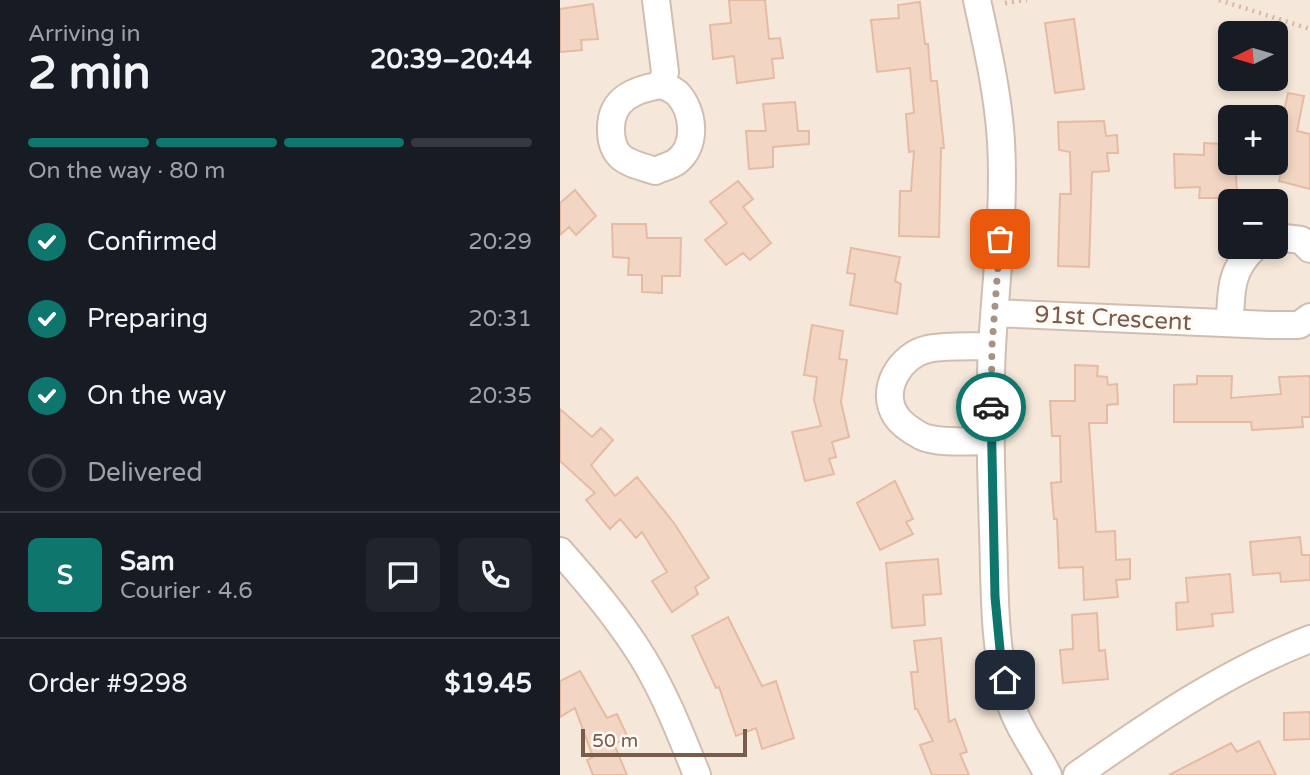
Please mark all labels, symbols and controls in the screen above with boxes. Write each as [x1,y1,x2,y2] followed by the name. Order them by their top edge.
[28,20,141,48] text: Arriving in
[1218,21,1288,91] north arrow
[1218,21,1288,259] map controls
[370,44,532,75] text: 20:39–20:44
[28,46,151,101] text: 2 min
[1218,105,1288,175] button: +
[28,157,225,185] text: On the way · 80 m
[1218,189,1288,259] button: −
[970,209,1030,269] pin
[981,220,1019,258] icon: bag
[28,223,66,261] icon: check
[87,226,217,257] text: Confirmed
[468,228,532,256] text: 20:29
[28,300,66,338] icon: check
[1034,300,1192,337] street label: 91st Crescent
[87,303,208,334] text: Preparing
[468,305,532,333] text: 20:31
[956,372,1026,442] courier
[28,377,66,415] icon: check
[87,380,227,411] text: On the way
[468,382,532,410] text: 20:35
[972,388,1010,426] icon: car
[87,457,203,488] text: Delivered
[366,538,440,612] button: chat
[458,538,532,612] button: phone
[120,546,175,577] text: Sam
[57,560,73,591] text: S
[120,577,253,605] text: Courier · 4.6
[975,650,1035,710] pin
[986,661,1024,699] icon: home
[28,668,188,699] text: Order #9298
[444,668,532,699] text: $19.45
[581,726,747,758] scale bar
[592,730,638,752] text: 50 m

